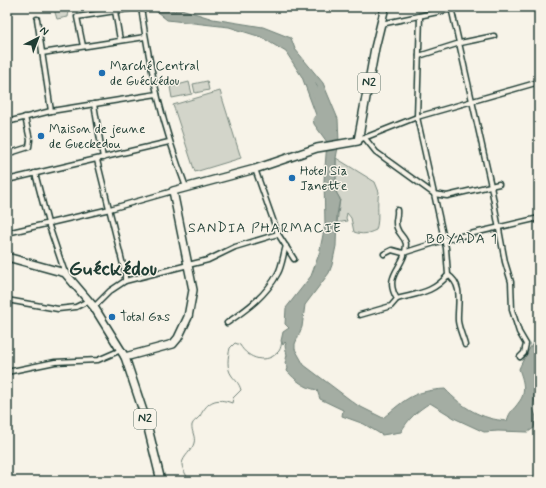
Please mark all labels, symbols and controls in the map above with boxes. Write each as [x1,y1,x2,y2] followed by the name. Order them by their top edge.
[18,18,58,58] north arrow
[37,24,51,39] text: N
[110,58,199,90] place label: Marché Central de Guéckédou
[97,68,107,78] marker: Marché Central de Guéckédou
[358,73,380,93] road number: N2
[49,121,145,153] place label: Maison de jeune de Gueckedou
[36,131,46,141] marker: Maison de jeune de Gueckedou
[300,163,348,195] place label: Hotel Sia Janette
[287,173,297,183] marker: Hotel Sia Janette
[188,219,342,237] district label: SANDIA PHARMACIE
[426,230,498,248] district label: BOYADA 1
[69,255,157,283] district label: Guéckédou
[120,309,170,326] place label: Total Gas
[107,312,117,322] marker: Total Gas
[134,409,156,429] road number: N2

